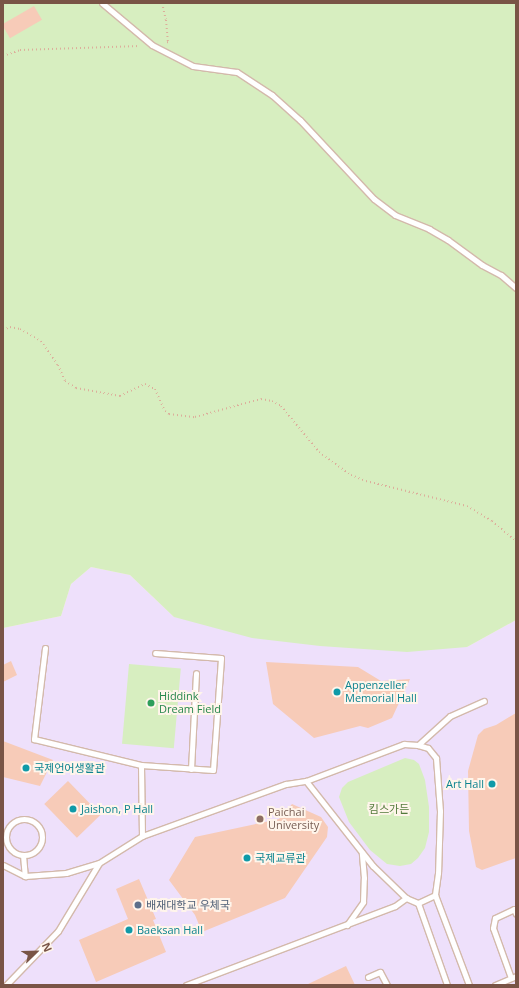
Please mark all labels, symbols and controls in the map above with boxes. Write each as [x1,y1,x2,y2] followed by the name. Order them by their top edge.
[345,679,417,705] place label: Appenzeller Memorial Hall
[332,687,342,697] marker: Appenzeller Memorial Hall
[159,690,221,716] place label: Hiddink Dream Field
[146,698,156,708] marker: Hiddink Dream Field
[34,761,105,775] place label: 국제언어생활관
[21,763,31,773] marker: 국제언어생활관
[446,777,484,791] place label: Art Hall
[487,779,497,789] marker: Art Hall
[81,802,153,816] place label: Jaishon, P Hall
[369,802,409,816] park label: 킴스가든
[68,804,78,814] marker: Jaishon, P Hall
[268,806,319,832] place label: Paichai University
[255,814,265,824] marker: Paichai University
[255,851,306,865] place label: 국제교류관
[242,853,252,863] marker: 국제교류관
[146,898,230,912] place label: 배재대학교 우체국
[133,900,143,910] marker: 배재대학교 우체국
[137,923,203,937] place label: Baeksan Hall
[124,925,134,935] marker: Baeksan Hall
[16,932,56,972] north arrow
[39,940,56,954] text: N

